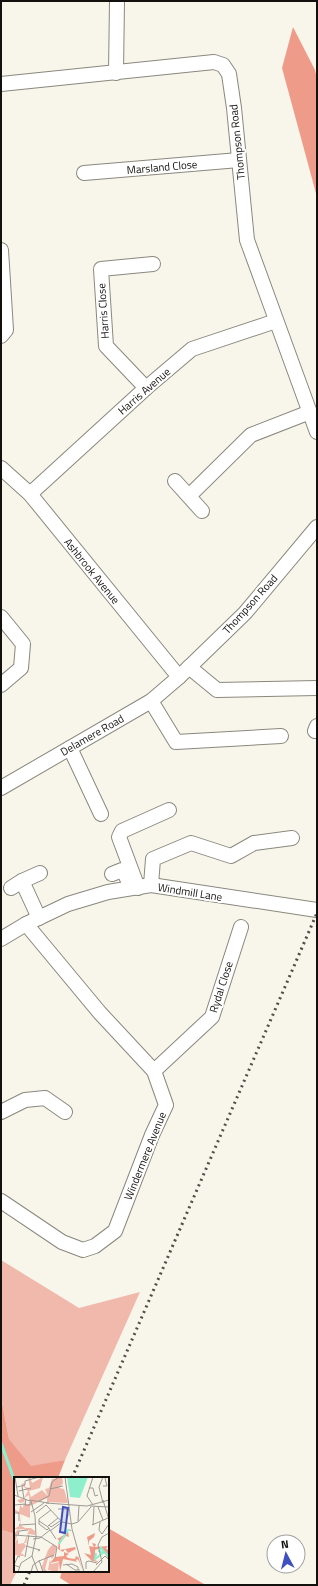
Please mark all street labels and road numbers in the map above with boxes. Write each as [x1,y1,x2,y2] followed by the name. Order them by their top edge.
[225,103,249,180] street label: Thompson Road
[126,156,198,178] street label: Marsland Close
[93,282,113,339] street label: Harris Close
[114,363,174,418] street label: Harris Avenue
[60,535,124,608] street label: Ashbrook Avenue
[219,570,281,637] street label: Thompson Road
[57,710,127,760] street label: Delamere Road
[157,879,224,905] street label: Windmill Lane
[205,959,237,1015] street label: Rydal Close
[120,1109,170,1203] street label: Windermere Avenue

